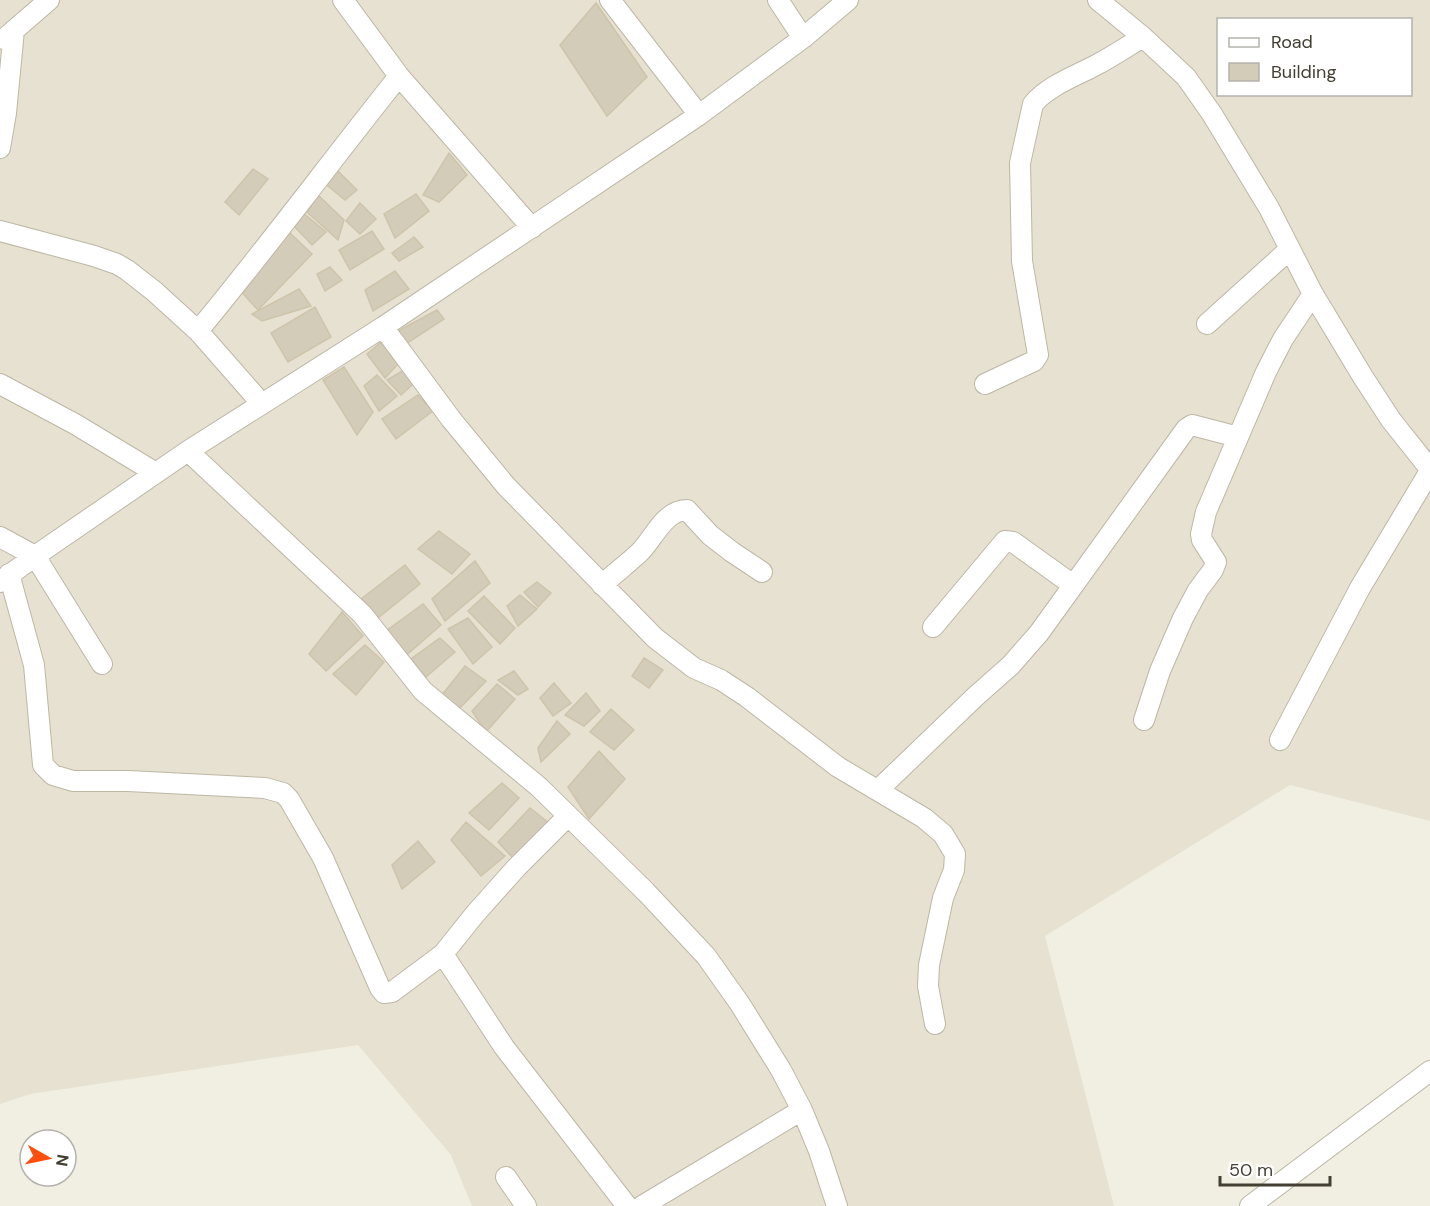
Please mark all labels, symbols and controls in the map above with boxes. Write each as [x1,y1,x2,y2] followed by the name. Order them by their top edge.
[1217,18,1412,96] legend
[1271,30,1313,54] text: Road
[1271,60,1336,84] text: Building
[18,1128,78,1188] north arrow
[1220,1149,1330,1187] scale bar
[51,1153,74,1168] text: N
[1229,1158,1273,1182] text: 50 m

